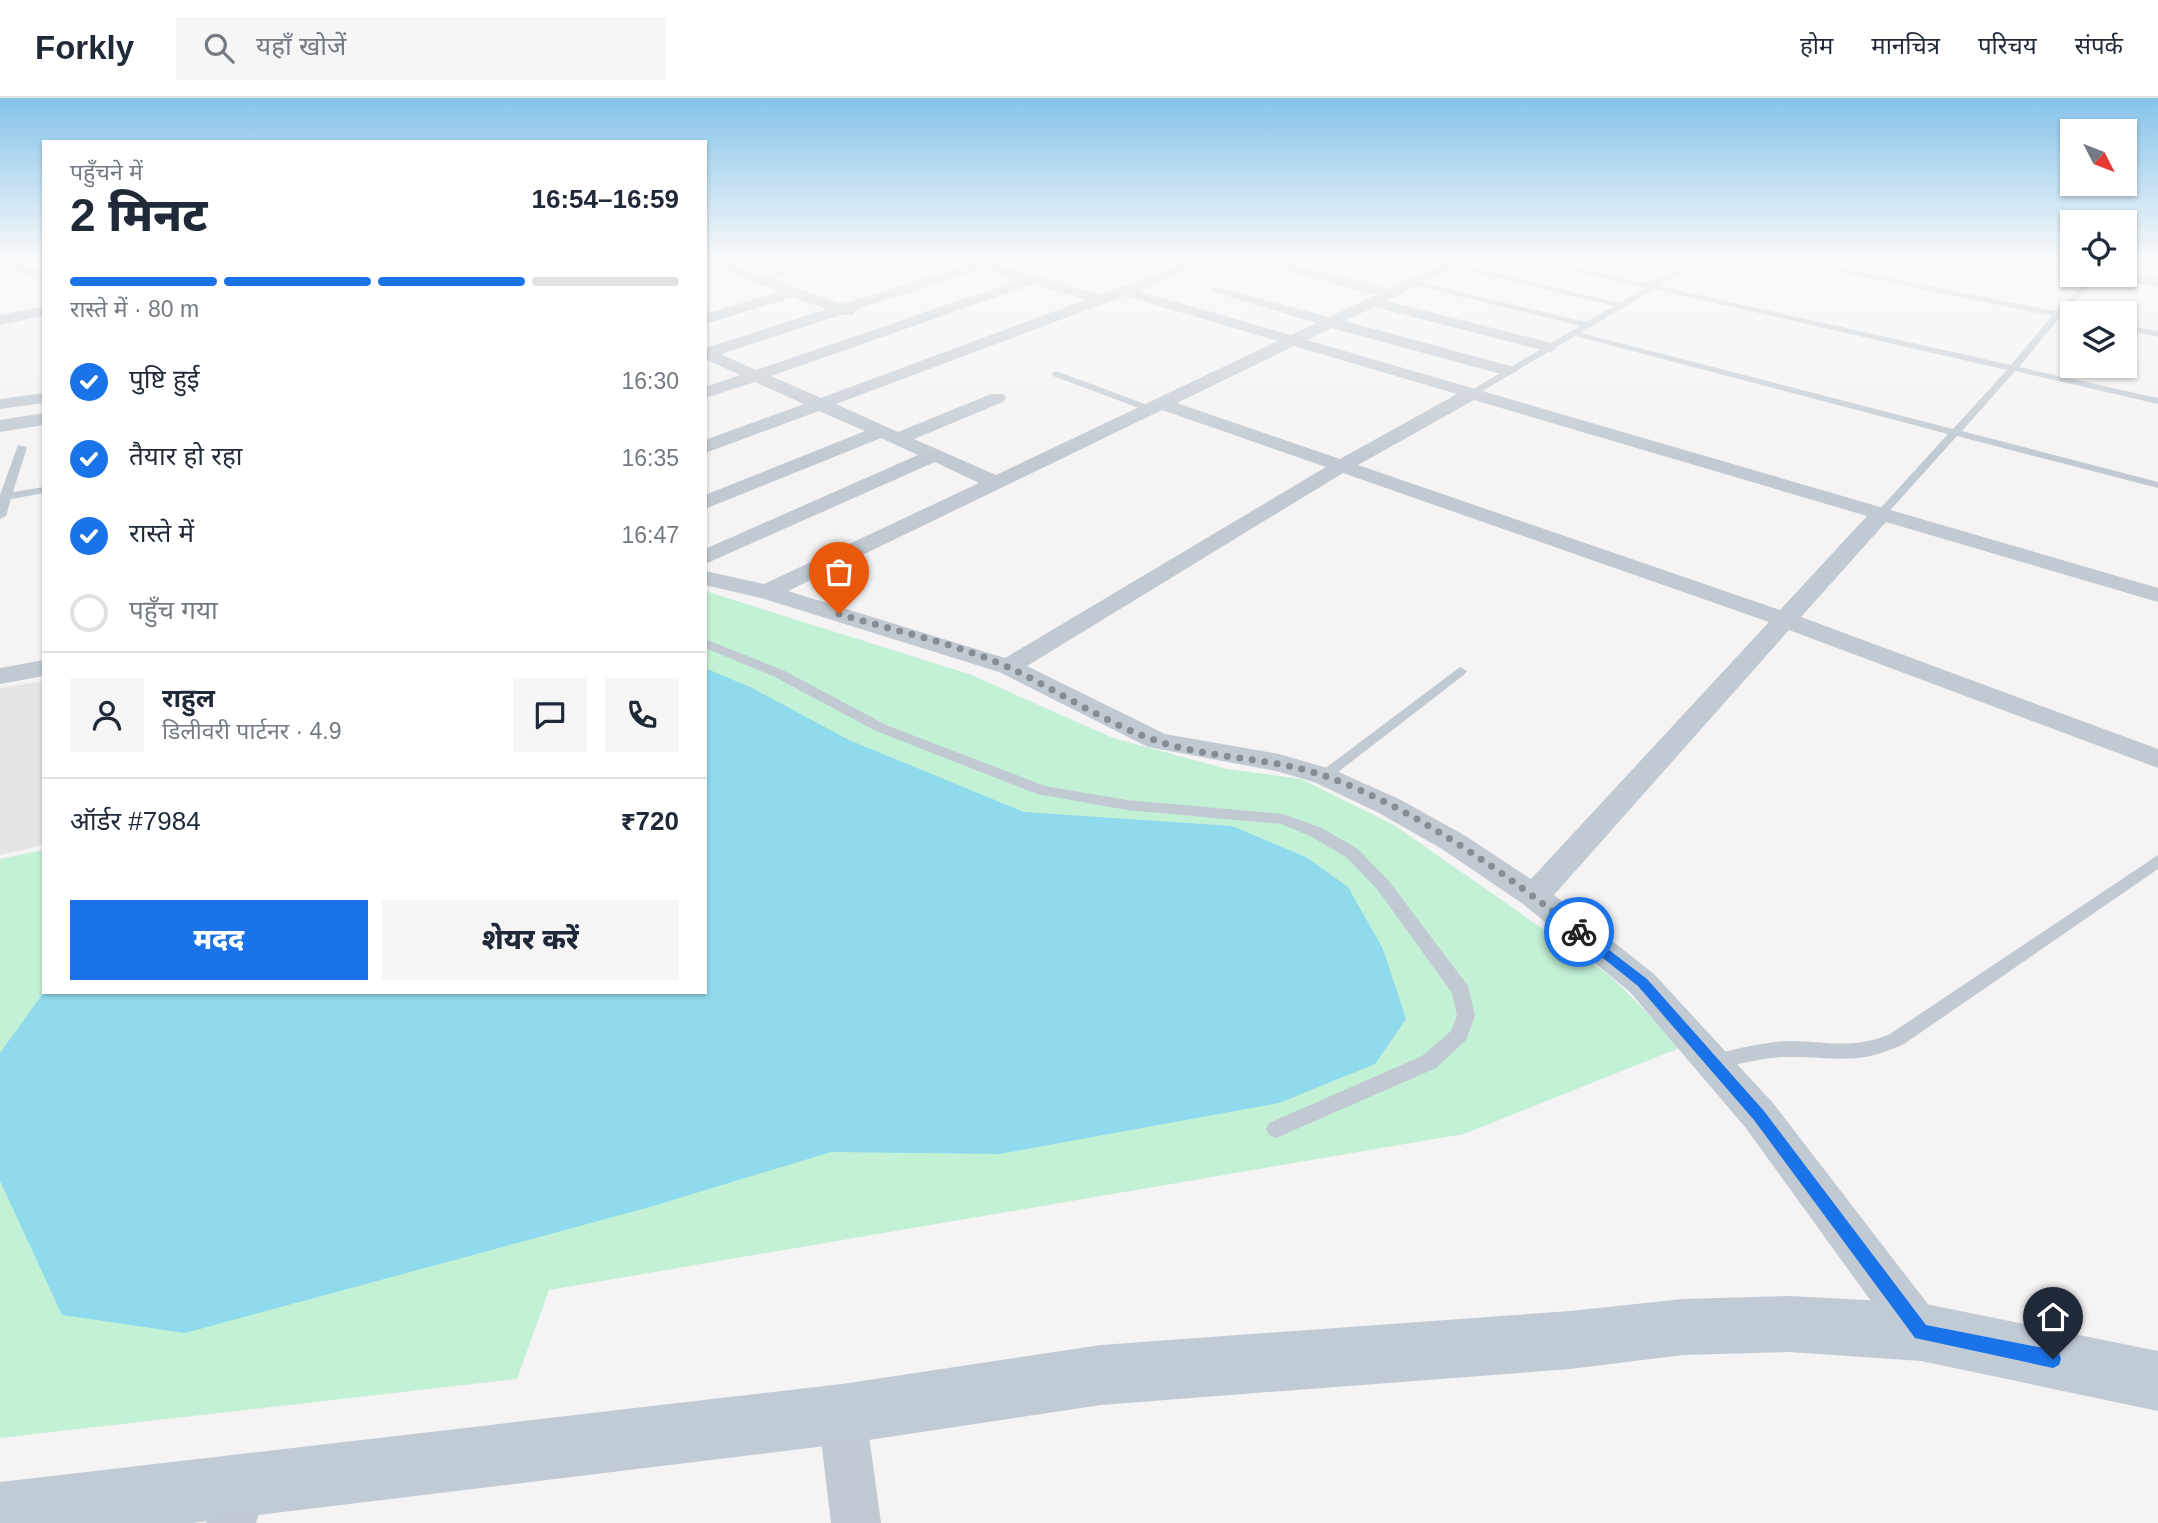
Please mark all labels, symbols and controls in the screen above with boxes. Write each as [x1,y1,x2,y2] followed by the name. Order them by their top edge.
[176,17,666,80] search box
[35,29,134,66] text: Forkly
[200,29,238,67] icon: search
[256,31,346,61] text: यहाँ खोजें
[1800,32,1833,59] text: होम
[1871,32,1940,59] text: मानचित्र
[1978,32,2037,59] text: परिचय
[2075,32,2123,59] text: संपर्क
[2060,119,2137,196] north arrow
[2060,119,2137,378] map controls
[70,159,143,185] text: पहुँचने में
[532,184,679,214] text: 16:54–16:59
[70,189,207,241] text: 2 मिनट
[2060,210,2137,287] button: locate
[70,296,199,322] text: रास्ते में · 80 m
[2060,301,2137,378] button: layers
[70,363,108,401] icon: check
[129,364,199,394] text: पुष्टि हुई
[621,368,679,394] text: 16:30
[70,440,108,478] icon: check
[129,441,242,471] text: तैयार हो रहा
[621,445,679,471] text: 16:35
[70,517,108,555] icon: check
[129,518,194,548] text: रास्ते में
[621,522,679,548] text: 16:47
[809,542,869,614] pin
[820,553,858,591] icon: bag
[129,595,218,625] text: पहुँच गया
[70,678,144,752] button: person
[513,678,587,752] button: chat
[605,678,679,752] button: phone
[162,683,215,713] text: राहुल
[162,718,342,744] text: डिलीवरी पार्टनर · 4.9
[70,806,201,836] text: ऑर्डर #7984
[621,806,679,836] text: ₹720
[1544,897,1614,967] courier
[70,900,368,980] button: मदद
[382,900,679,980] button: शेयर करें
[1560,913,1598,951] icon: bike
[2023,1287,2083,1359] pin
[2034,1298,2072,1336] icon: home

